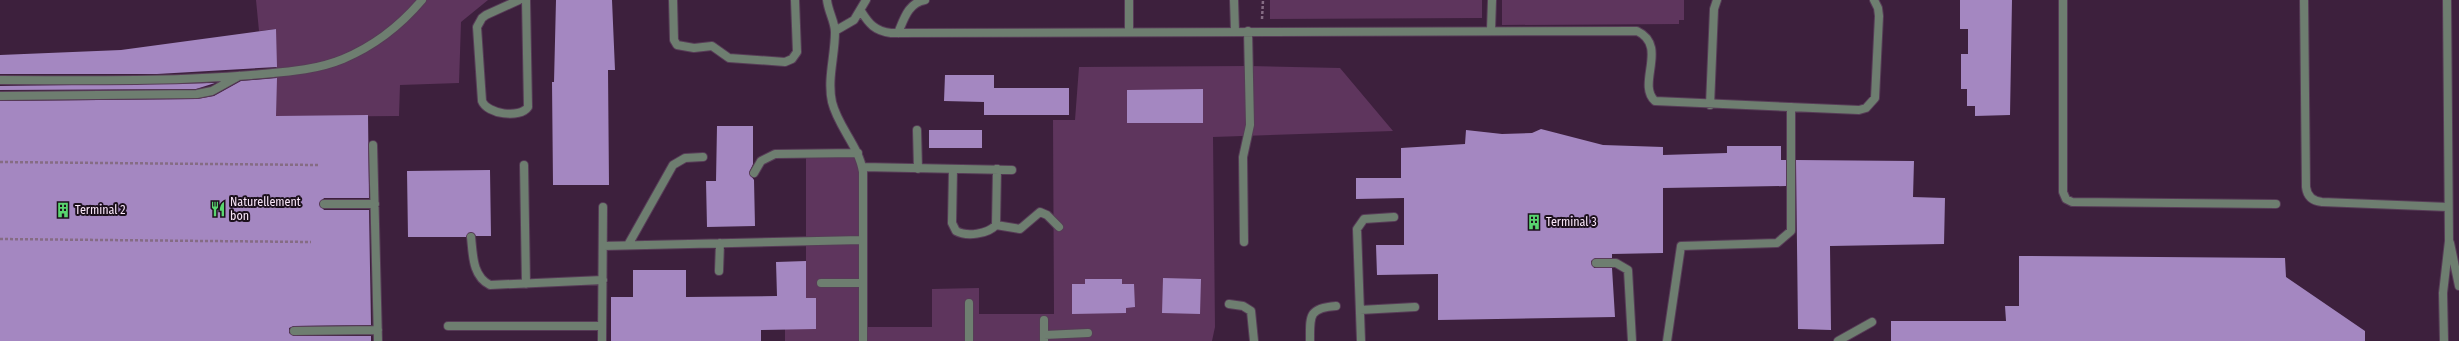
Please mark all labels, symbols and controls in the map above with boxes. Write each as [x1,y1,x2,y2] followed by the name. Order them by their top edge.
[230,195,301,223] place label: Naturellement bon
[209,200,227,218] restaurant icon: Naturellement bon
[54,201,72,219] building icon: Terminal 2
[75,203,126,217] place label: Terminal 2
[1525,213,1543,231] building icon: Terminal 3
[1546,215,1597,229] place label: Terminal 3

